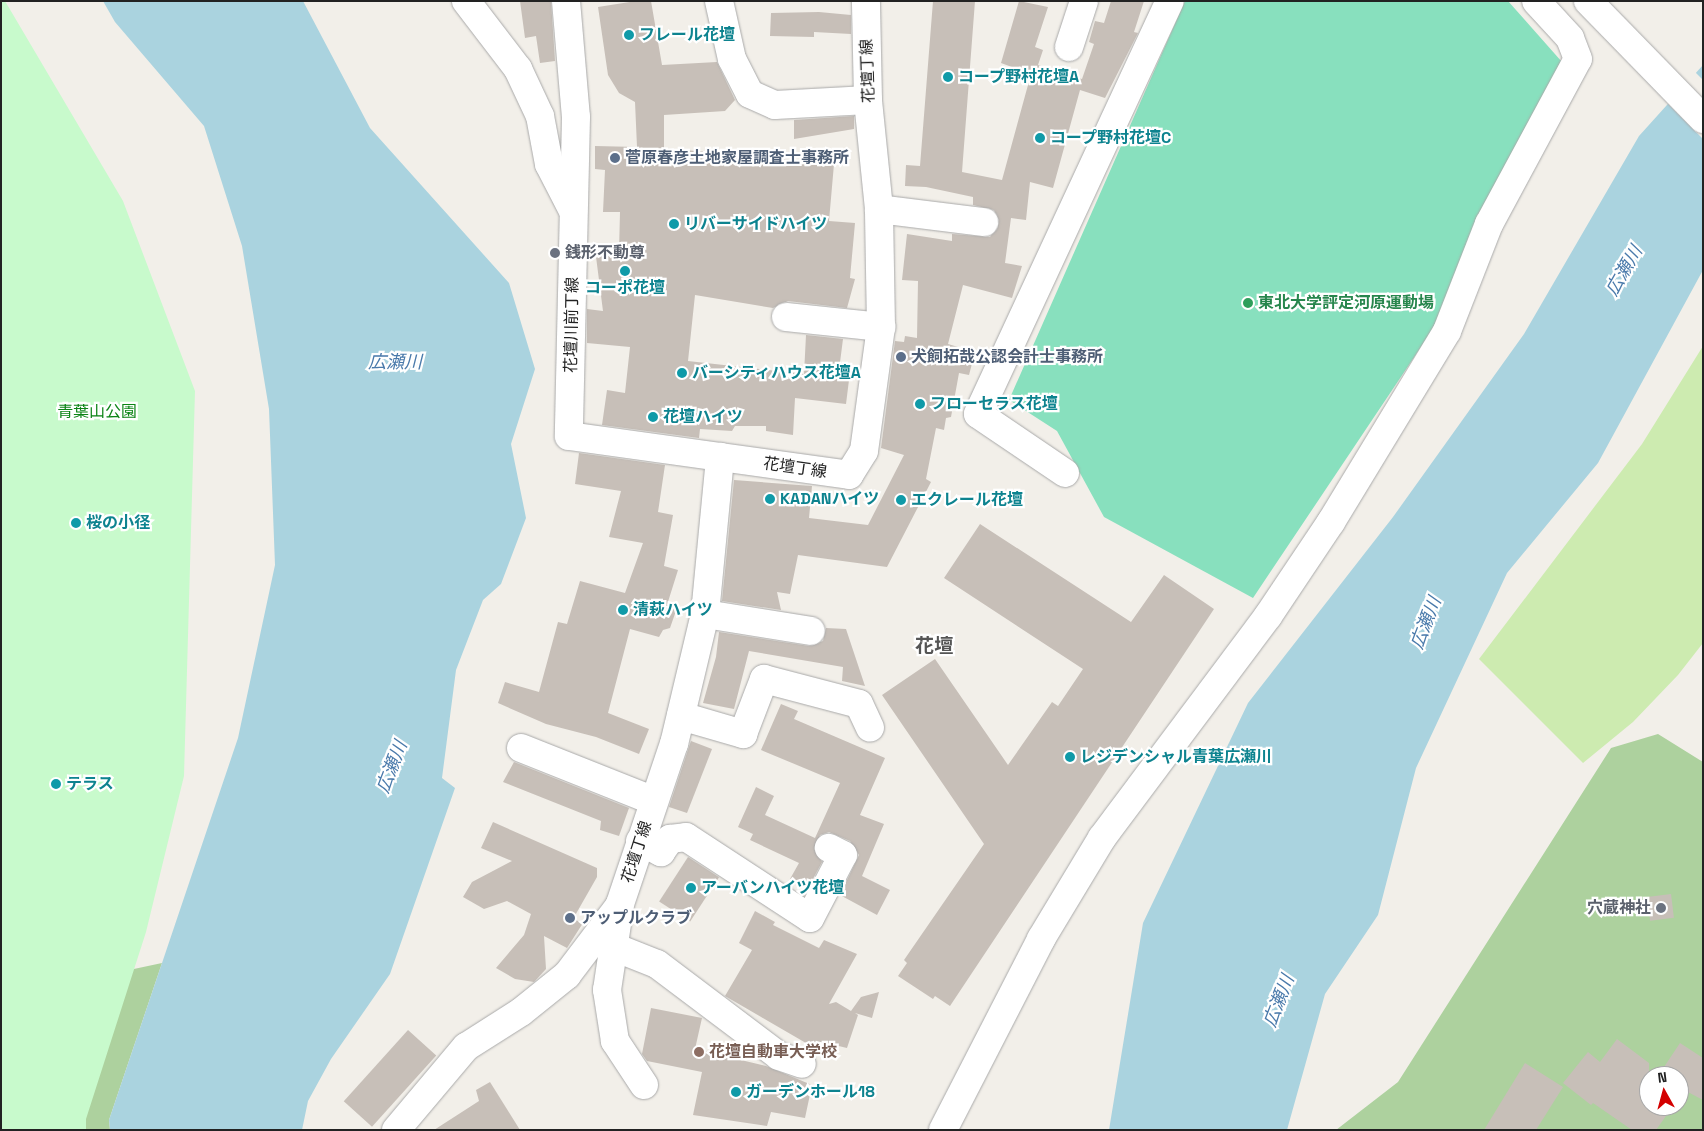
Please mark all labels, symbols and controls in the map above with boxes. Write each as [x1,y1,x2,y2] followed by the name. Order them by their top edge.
[639,25,735,45] place label: フレール花壇
[623,29,635,41] marker: フレール花壇
[857,39,879,103] street label: 花壇丁線
[958,67,1080,87] place label: コープ野村花壇A
[942,71,954,83] marker: コープ野村花壇A
[1050,128,1172,148] place label: コープ野村花壇C
[1034,132,1046,144] marker: コープ野村花壇C
[625,148,849,168] place label: 菅原春彦土地家屋調査士事務所
[609,152,621,164] marker: 菅原春彦土地家屋調査士事務所
[684,214,828,234] place label: リバーサイドハイツ
[668,218,680,230] marker: リバーサイドハイツ
[1601,242,1647,300] water label: 広瀬川
[565,243,645,263] place label: 銭形不動尊
[549,247,561,259] marker: 銭形不動尊
[619,265,631,277] marker: コーポ花壇
[562,277,582,373] street label: 花壇川前丁線
[585,278,665,298] place label: コーポ花壇
[1258,293,1434,313] place label: 東北大学評定河原運動場
[1242,297,1254,309] marker: 東北大学評定河原運動場
[911,347,1103,367] place label: 犬飼拓哉公認会計士事務所
[368,351,422,373] water label: 広瀬川
[895,351,907,363] marker: 犬飼拓哉公認会計士事務所
[692,363,862,383] place label: バーシティハウス花壇A
[676,367,688,379] marker: バーシティハウス花壇A
[930,394,1058,414] place label: フローセラス花壇
[914,398,926,410] marker: フローセラス花壇
[57,402,137,422] park label: 青葉山公園
[663,407,743,427] place label: 花壇ハイツ
[647,411,659,423] marker: 花壇ハイツ
[762,454,828,482] street label: 花壇丁線
[780,489,880,509] place label: KADANハイツ
[911,490,1023,510] place label: エクレール花壇
[764,493,776,505] marker: KADANハイツ
[895,494,907,506] marker: エクレール花壇
[86,513,150,533] place label: 桜の小径
[70,517,82,529] marker: 桜の小径
[1406,594,1446,652] water label: 広瀬川
[633,600,713,620] place label: 清萩ハイツ
[617,604,629,616] marker: 清萩ハイツ
[915,635,953,657] district label: 花壇
[372,738,412,796] water label: 広瀬川
[1080,747,1272,767] place label: レジデンシャル青葉広瀬川
[1064,751,1076,763] marker: レジデンシャル青葉広瀬川
[66,774,114,794] place label: テラス
[50,778,62,790] marker: テラス
[618,819,656,885] street label: 花壇丁線
[701,878,844,898] place label: アーバンハイツ花壇
[685,882,697,894] marker: アーバンハイツ花壇
[1587,898,1651,918] place label: 穴蔵神社
[1655,902,1667,914] marker: 穴蔵神社
[580,908,692,928] place label: アップルクラブ
[564,912,576,924] marker: アップルクラブ
[1259,972,1299,1030] water label: 広瀬川
[709,1042,837,1062] place label: 花壇自動車大学校
[693,1046,705,1058] marker: 花壇自動車大学校
[1639,1066,1689,1116] north arrow
[1657,1068,1668,1087] text: N
[746,1082,875,1102] place label: ガーデンホール18
[730,1086,742,1098] marker: ガーデンホール18

